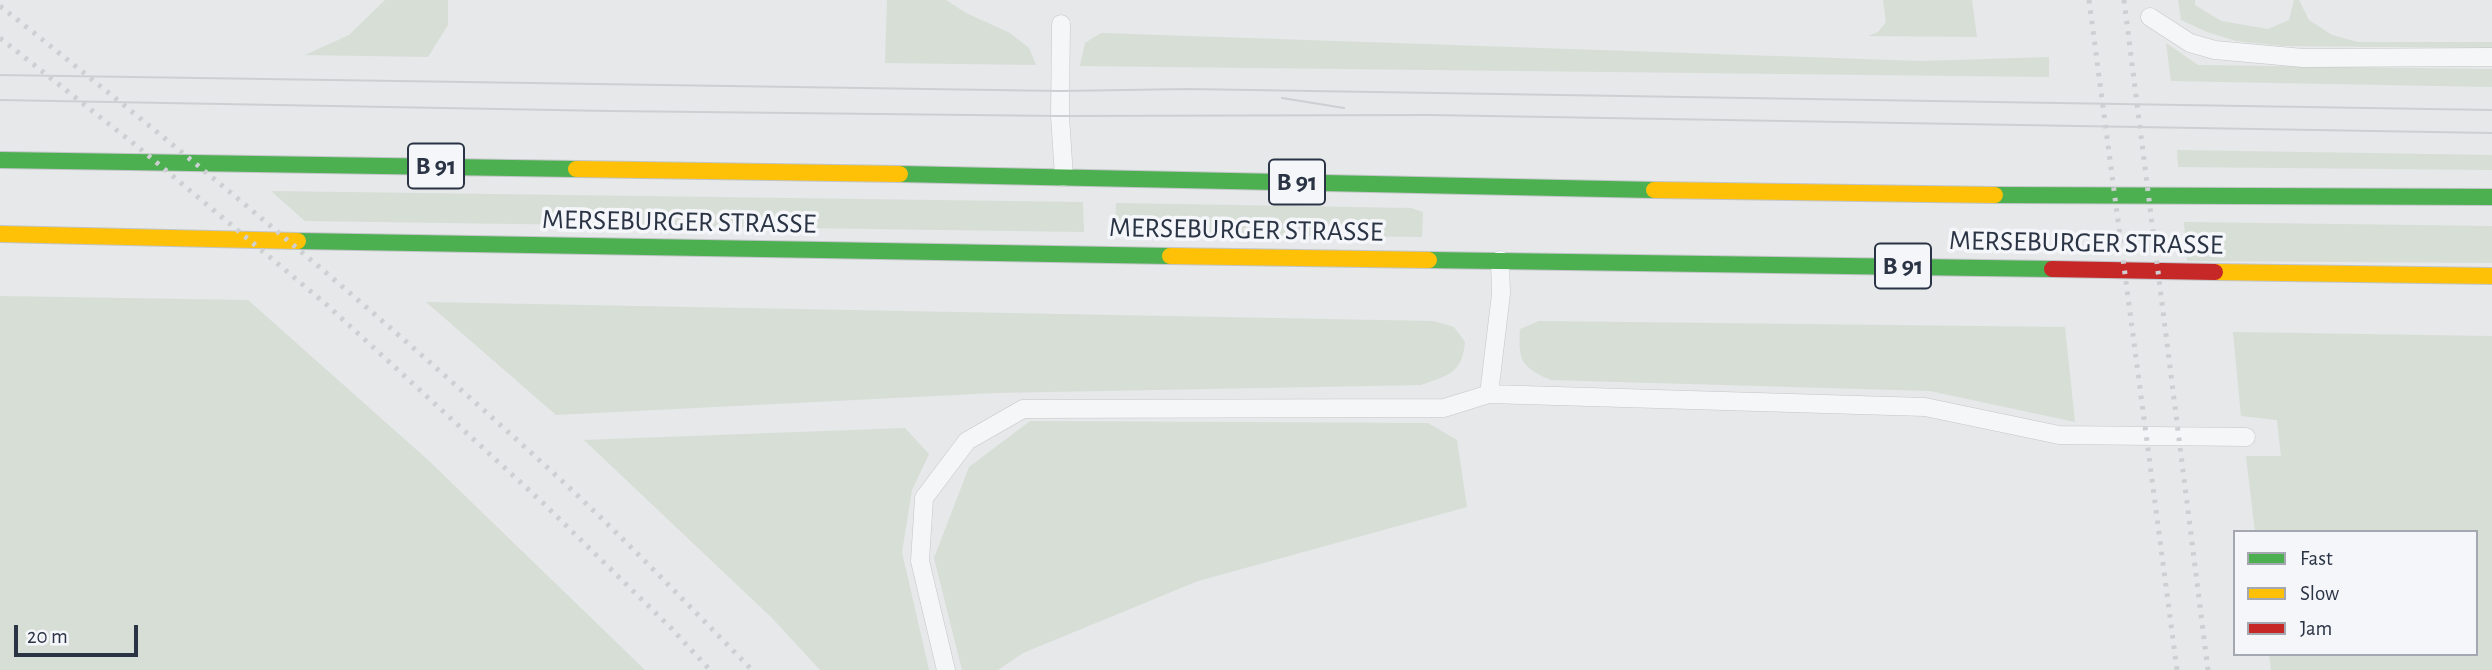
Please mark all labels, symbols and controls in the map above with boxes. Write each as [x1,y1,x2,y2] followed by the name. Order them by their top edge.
[408,144,464,188] road number: B 91
[1269,160,1325,204] road number: B 91
[542,203,816,241] street label: MERSEBURGER STRASSE
[1109,211,1383,249] street label: MERSEBURGER STRASSE
[1949,224,2223,262] street label: MERSEBURGER STRASSE
[1875,244,1931,288] road number: B 91
[2233,530,2478,656] legend
[2300,548,2333,569] text: Fast
[2300,583,2339,604] text: Slow
[18,610,142,654] scale bar
[2300,618,2332,639] text: Jam
[27,626,68,647] text: 20 m

